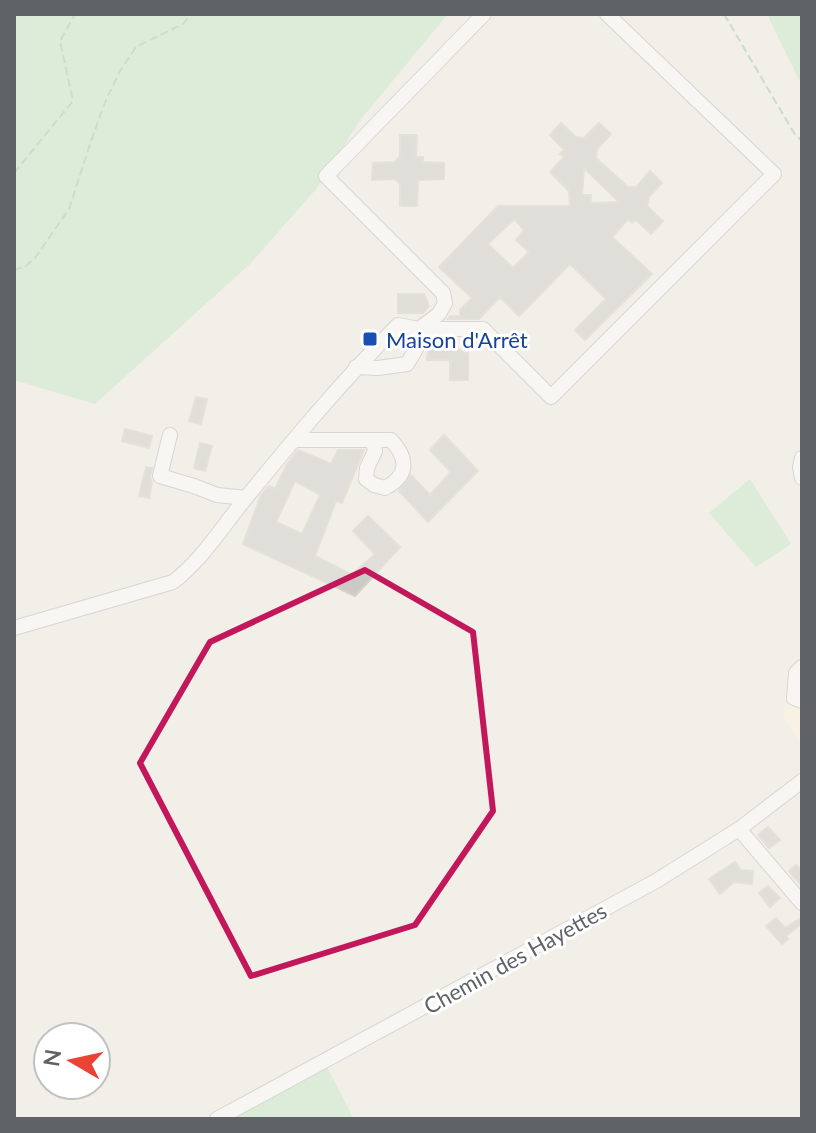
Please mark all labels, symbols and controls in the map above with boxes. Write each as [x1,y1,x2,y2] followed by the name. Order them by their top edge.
[386,326,528,353] place label: Maison d'Arrêt
[361,330,379,348] marker: Maison d'Arrêt
[419,897,611,1019] street label: Chemin des Hayettes
[32,1021,112,1101] north arrow
[37,1047,66,1068] text: N

